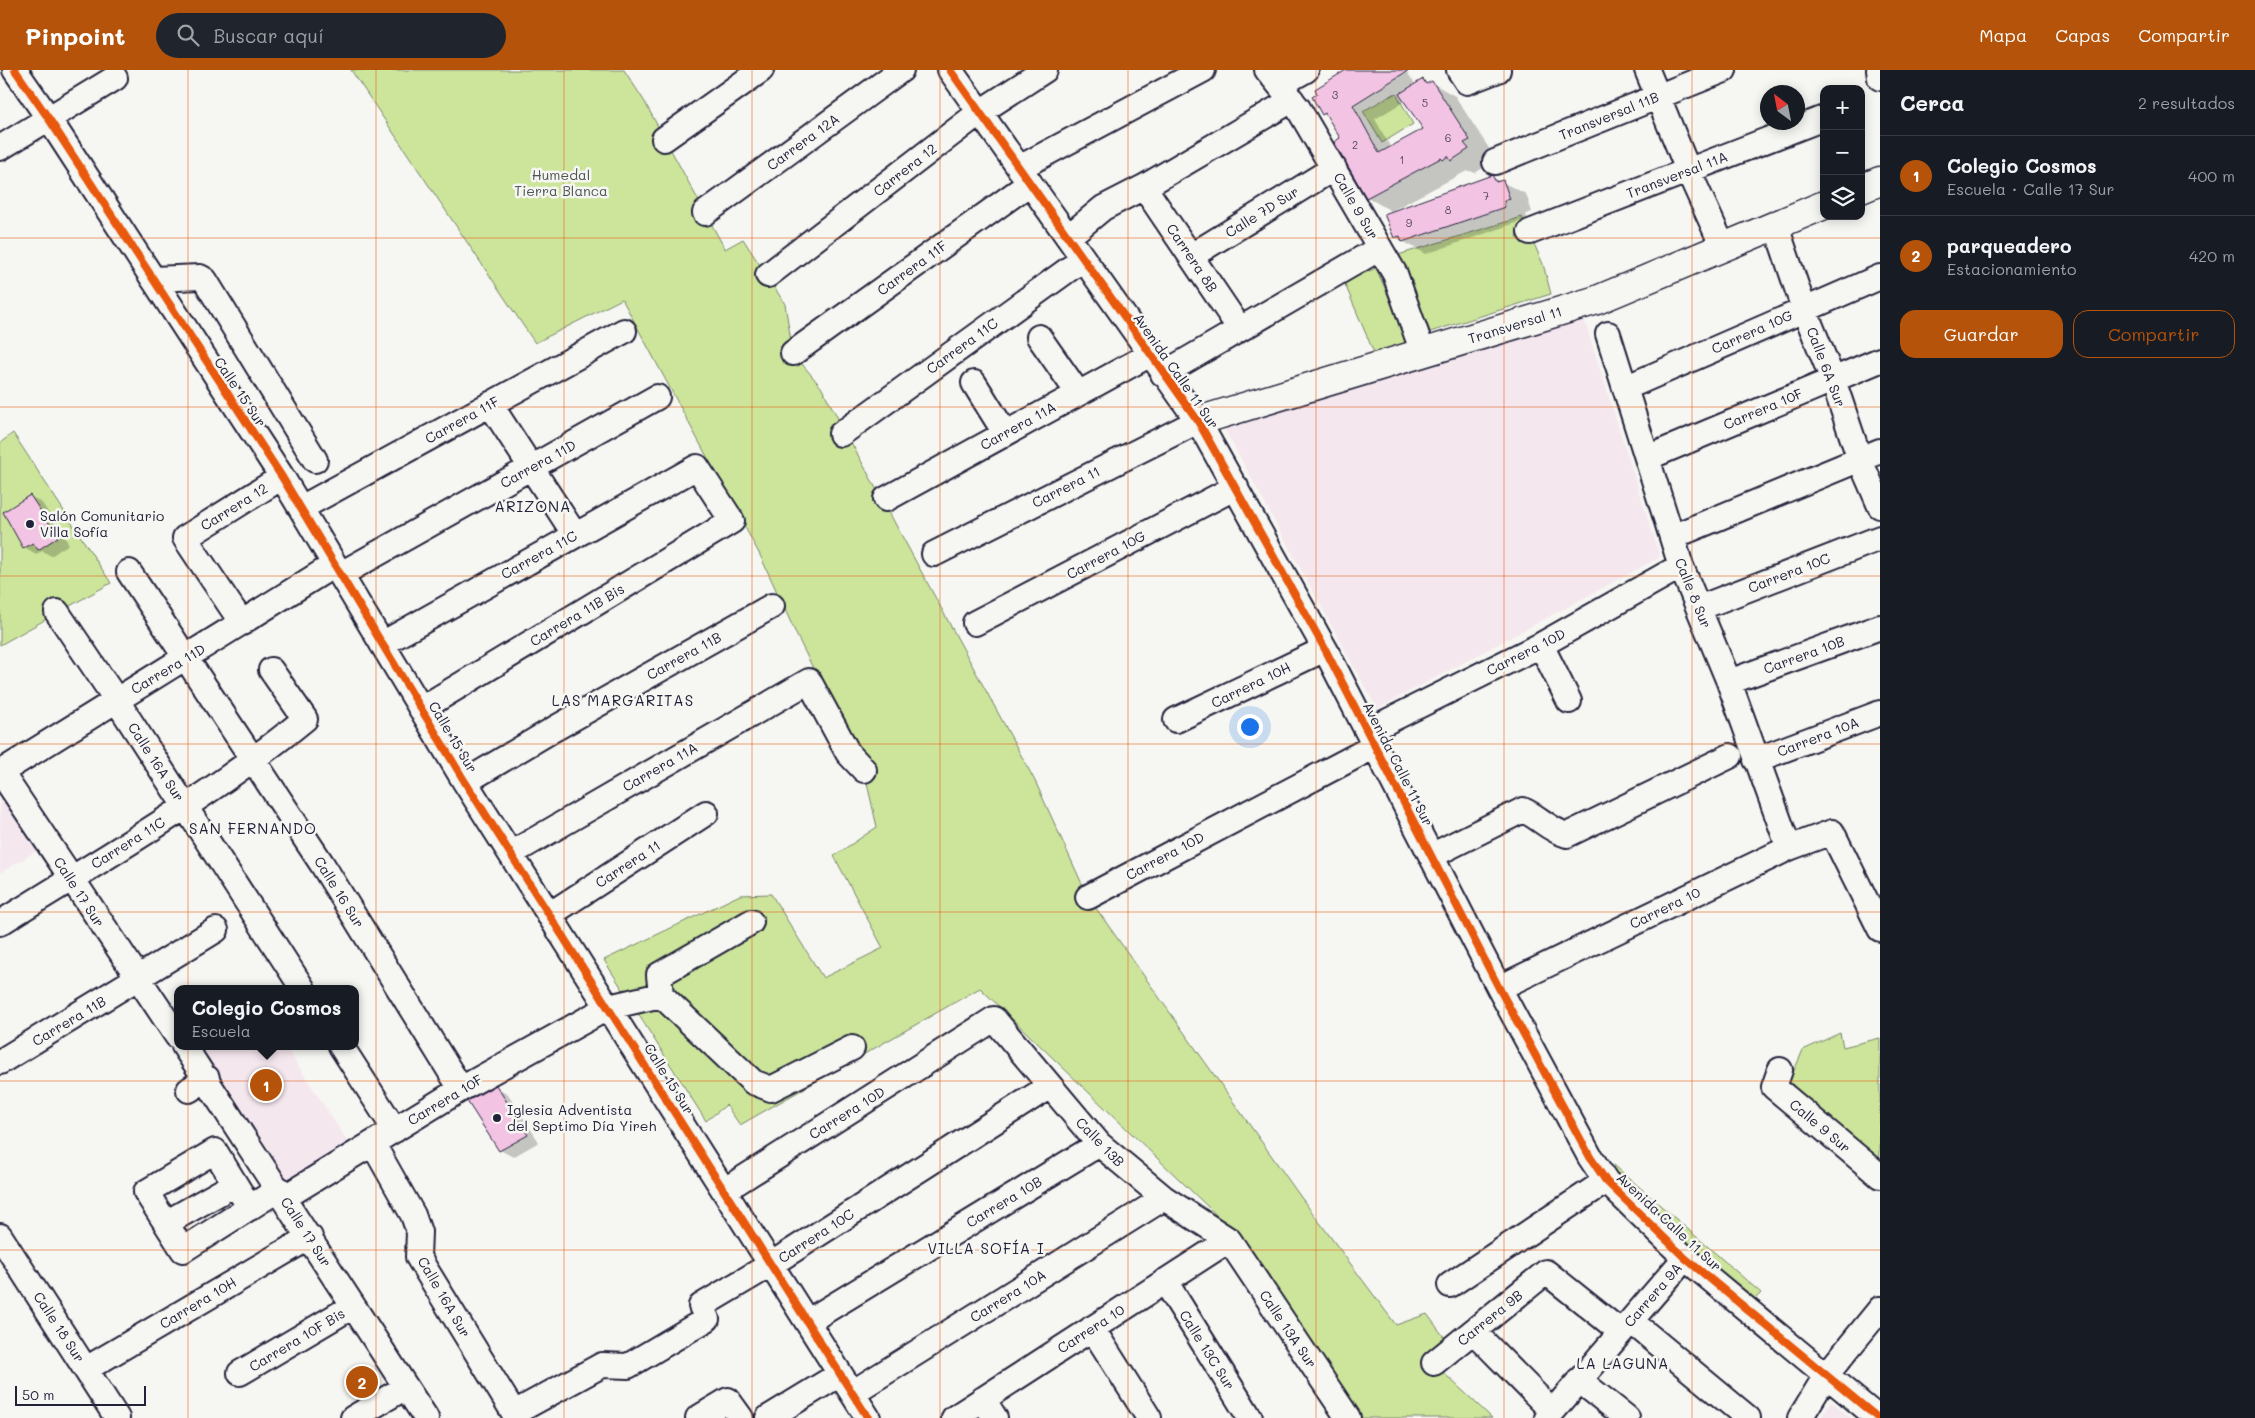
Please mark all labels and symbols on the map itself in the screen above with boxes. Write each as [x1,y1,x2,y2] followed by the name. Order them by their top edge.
[1760,85,1805,130] north arrow
[1332,87,1339,102] house number: 3
[1556,87,1661,144] street label: Transversal 11B
[1422,95,1428,110] house number: 5
[763,109,843,174] street label: Carrera 12A
[1445,130,1451,145] house number: 6
[1352,137,1358,152] house number: 2
[869,139,940,200] street label: Carrera 12
[1623,147,1730,203] street label: Transversal 11A
[1400,152,1404,167] house number: 1
[514,165,608,200] park label: Humedal Tierra Blanca
[1330,169,1383,243] street label: Calle 9 Sur
[1221,181,1302,242] street label: Calle 7D Sur
[1483,188,1489,203] house number: 7
[1445,202,1452,217] house number: 8
[1406,215,1413,230] house number: 9
[1162,220,1222,296] street label: Carrera 8B
[873,236,951,299] street label: Carrera 11F
[1466,301,1564,348] street label: Transversal 11
[1708,305,1795,358] street label: Carrera 10G
[1129,309,1223,432] street label: Avenida Calle 11 Sur
[922,313,1001,378] street label: Carrera 11C
[1803,324,1850,409] street label: Calle 6A Sur
[210,353,271,430] street label: Calle 15 Sur
[1720,383,1806,434] street label: Carrera 10F
[421,391,502,448] street label: Carrera 11F
[976,397,1059,454] street label: Carrera 11A
[496,435,579,492] street label: Carrera 11D
[1028,461,1103,512] street label: Carrera 11
[197,478,271,535] street label: Carrera 12
[495,496,572,516] district label: ARIZONA
[40,506,164,541] place label: Salón Comunitario Villa Sofía
[24,518,36,530] marker: Salón Comunitario Villa Sofía
[497,526,580,583] street label: Carrera 11C
[1063,526,1149,583] street label: Carrera 10G
[1745,548,1833,597] street label: Carrera 10C
[1671,555,1716,631] street label: Calle 8 Sur
[526,579,628,650] street label: Carrera 11B Bis
[1483,624,1568,680] street label: Carrera 10D
[643,627,725,684] street label: Carrera 11B
[1761,631,1847,678] street label: Carrera 10B
[127,639,209,698] street label: Carrera 11D
[1208,657,1294,712] street label: Carrera 10H
[552,690,694,710] district label: LAS MARGARITAS
[425,697,482,776] street label: Calle 15 Sur
[1359,698,1438,829] street label: Avenida Calle 11 Sur
[1774,712,1861,761] street label: Carrera 10A
[1237,714,1263,740] your location
[124,719,189,805] street label: Calle 16A Sur
[619,737,701,796] street label: Carrera 11A
[87,812,168,873] street label: Carrera 11C
[189,818,317,838] district label: SAN FERNANDO
[1122,827,1207,884] street label: Carrera 10D
[591,835,664,892] street label: Carrera 11
[50,853,109,930] street label: Calle 17 Sur
[310,853,369,931] street label: Calle 16 Sur
[1626,882,1704,933] street label: Carrera 10
[28,991,109,1050] street label: Carrera 11B
[640,1040,699,1118] street label: Calle 15 Sur
[250,1066,282,1104] pin: 1
[404,1070,486,1129] street label: Carrera 10F
[805,1082,888,1143] street label: Carrera 10D
[1786,1094,1855,1157] street label: Calle 9 Sur
[507,1100,656,1135] place label: Iglesia Adventista del Septimo Día Yireh
[491,1112,503,1124] marker: Iglesia Adventista del Septimo Día Yireh
[1072,1113,1129,1171] street label: Calle 13B
[1613,1168,1726,1275] street label: Avenida Calle 11 Sur
[962,1171,1045,1232] street label: Carrera 10B
[277,1193,336,1270] street label: Calle 17 Sur
[774,1204,857,1267] street label: Carrera 10C
[927,1238,1045,1258] district label: VILLA SOFÍA I
[414,1253,475,1341] street label: Calle 16A Sur
[1619,1258,1686,1331] street label: Carrera 9A
[966,1265,1049,1326] street label: Carrera 10A
[156,1272,240,1333] street label: Carrera 10H
[1453,1285,1526,1350] street label: Carrera 9B
[1255,1286,1321,1371] street label: Calle 13A Sur
[29,1288,89,1366] street label: Calle 18 Sur
[1053,1300,1128,1357] street label: Carrera 10
[245,1303,348,1376] street label: Carrera 10F Bis
[1175,1306,1239,1393] street label: Calle 13C Sur
[1577,1353,1669,1373] district label: LA LAGUNA
[346,1363,378,1401] pin: 2
[15,1383,146,1406] scale bar

